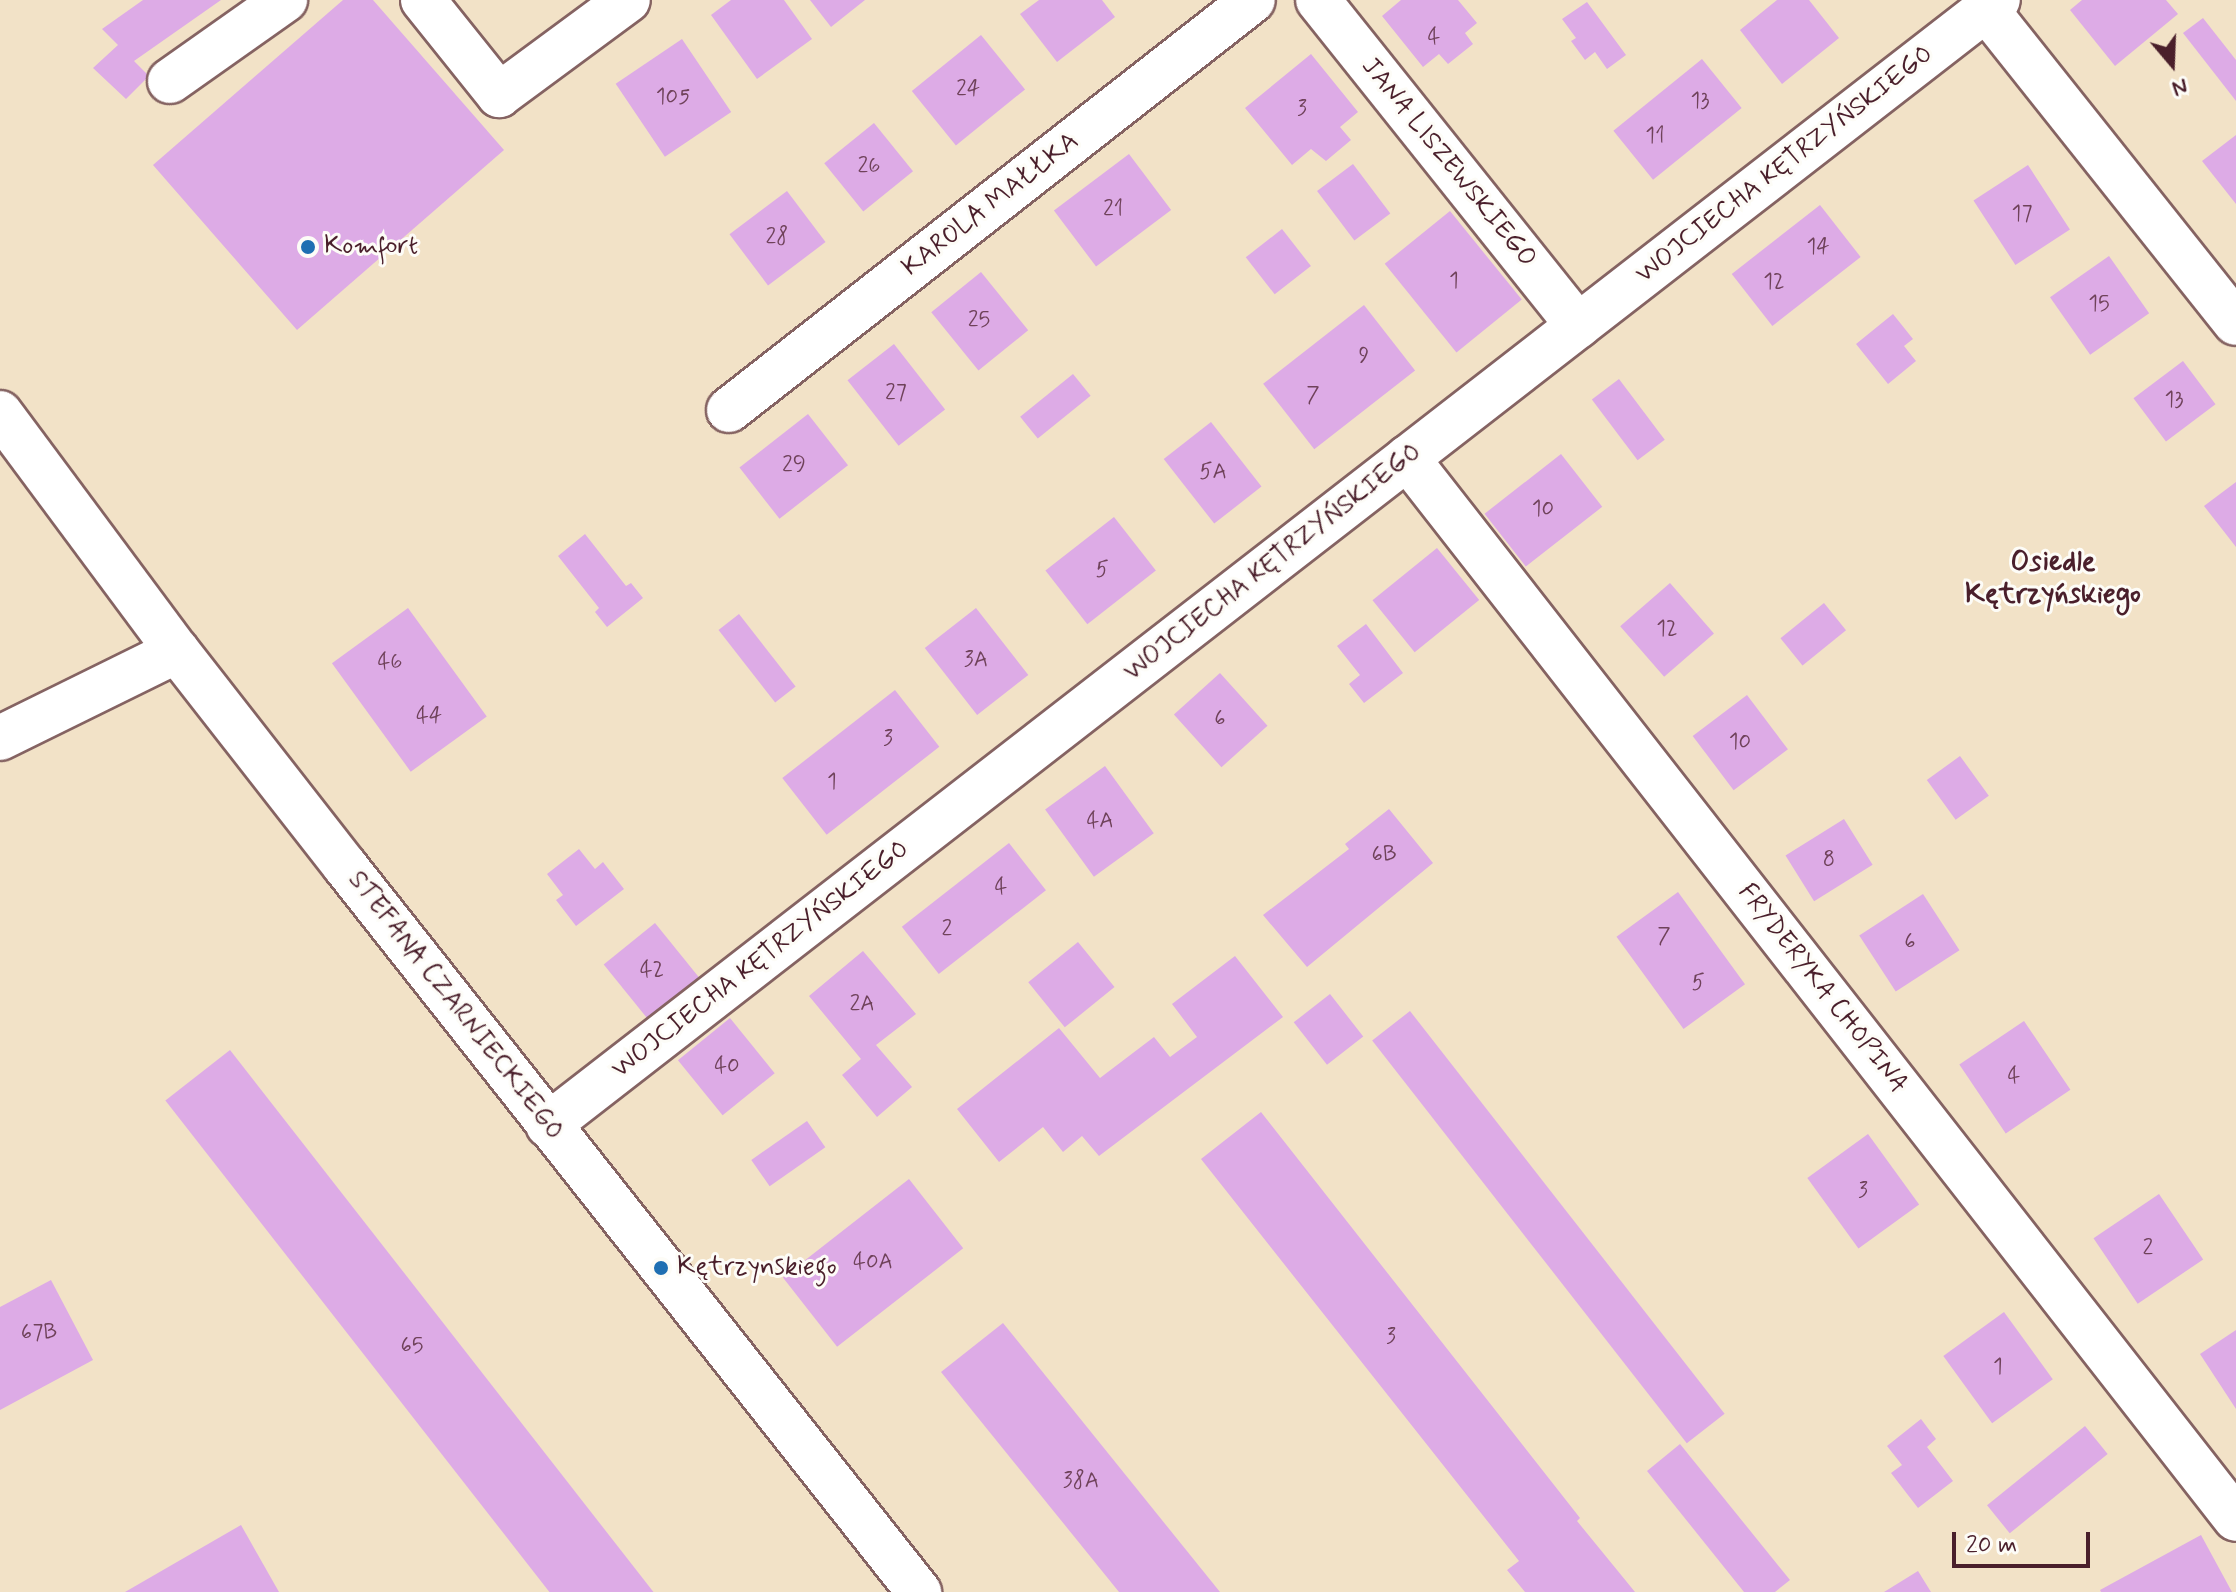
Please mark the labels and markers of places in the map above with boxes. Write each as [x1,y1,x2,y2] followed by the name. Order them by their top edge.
[324,231,418,263] place label: Komfort
[299,238,317,256] marker: Komfort
[677,1252,837,1284] place label: Kętrzynskiego
[652,1259,670,1277] marker: Kętrzynskiego

